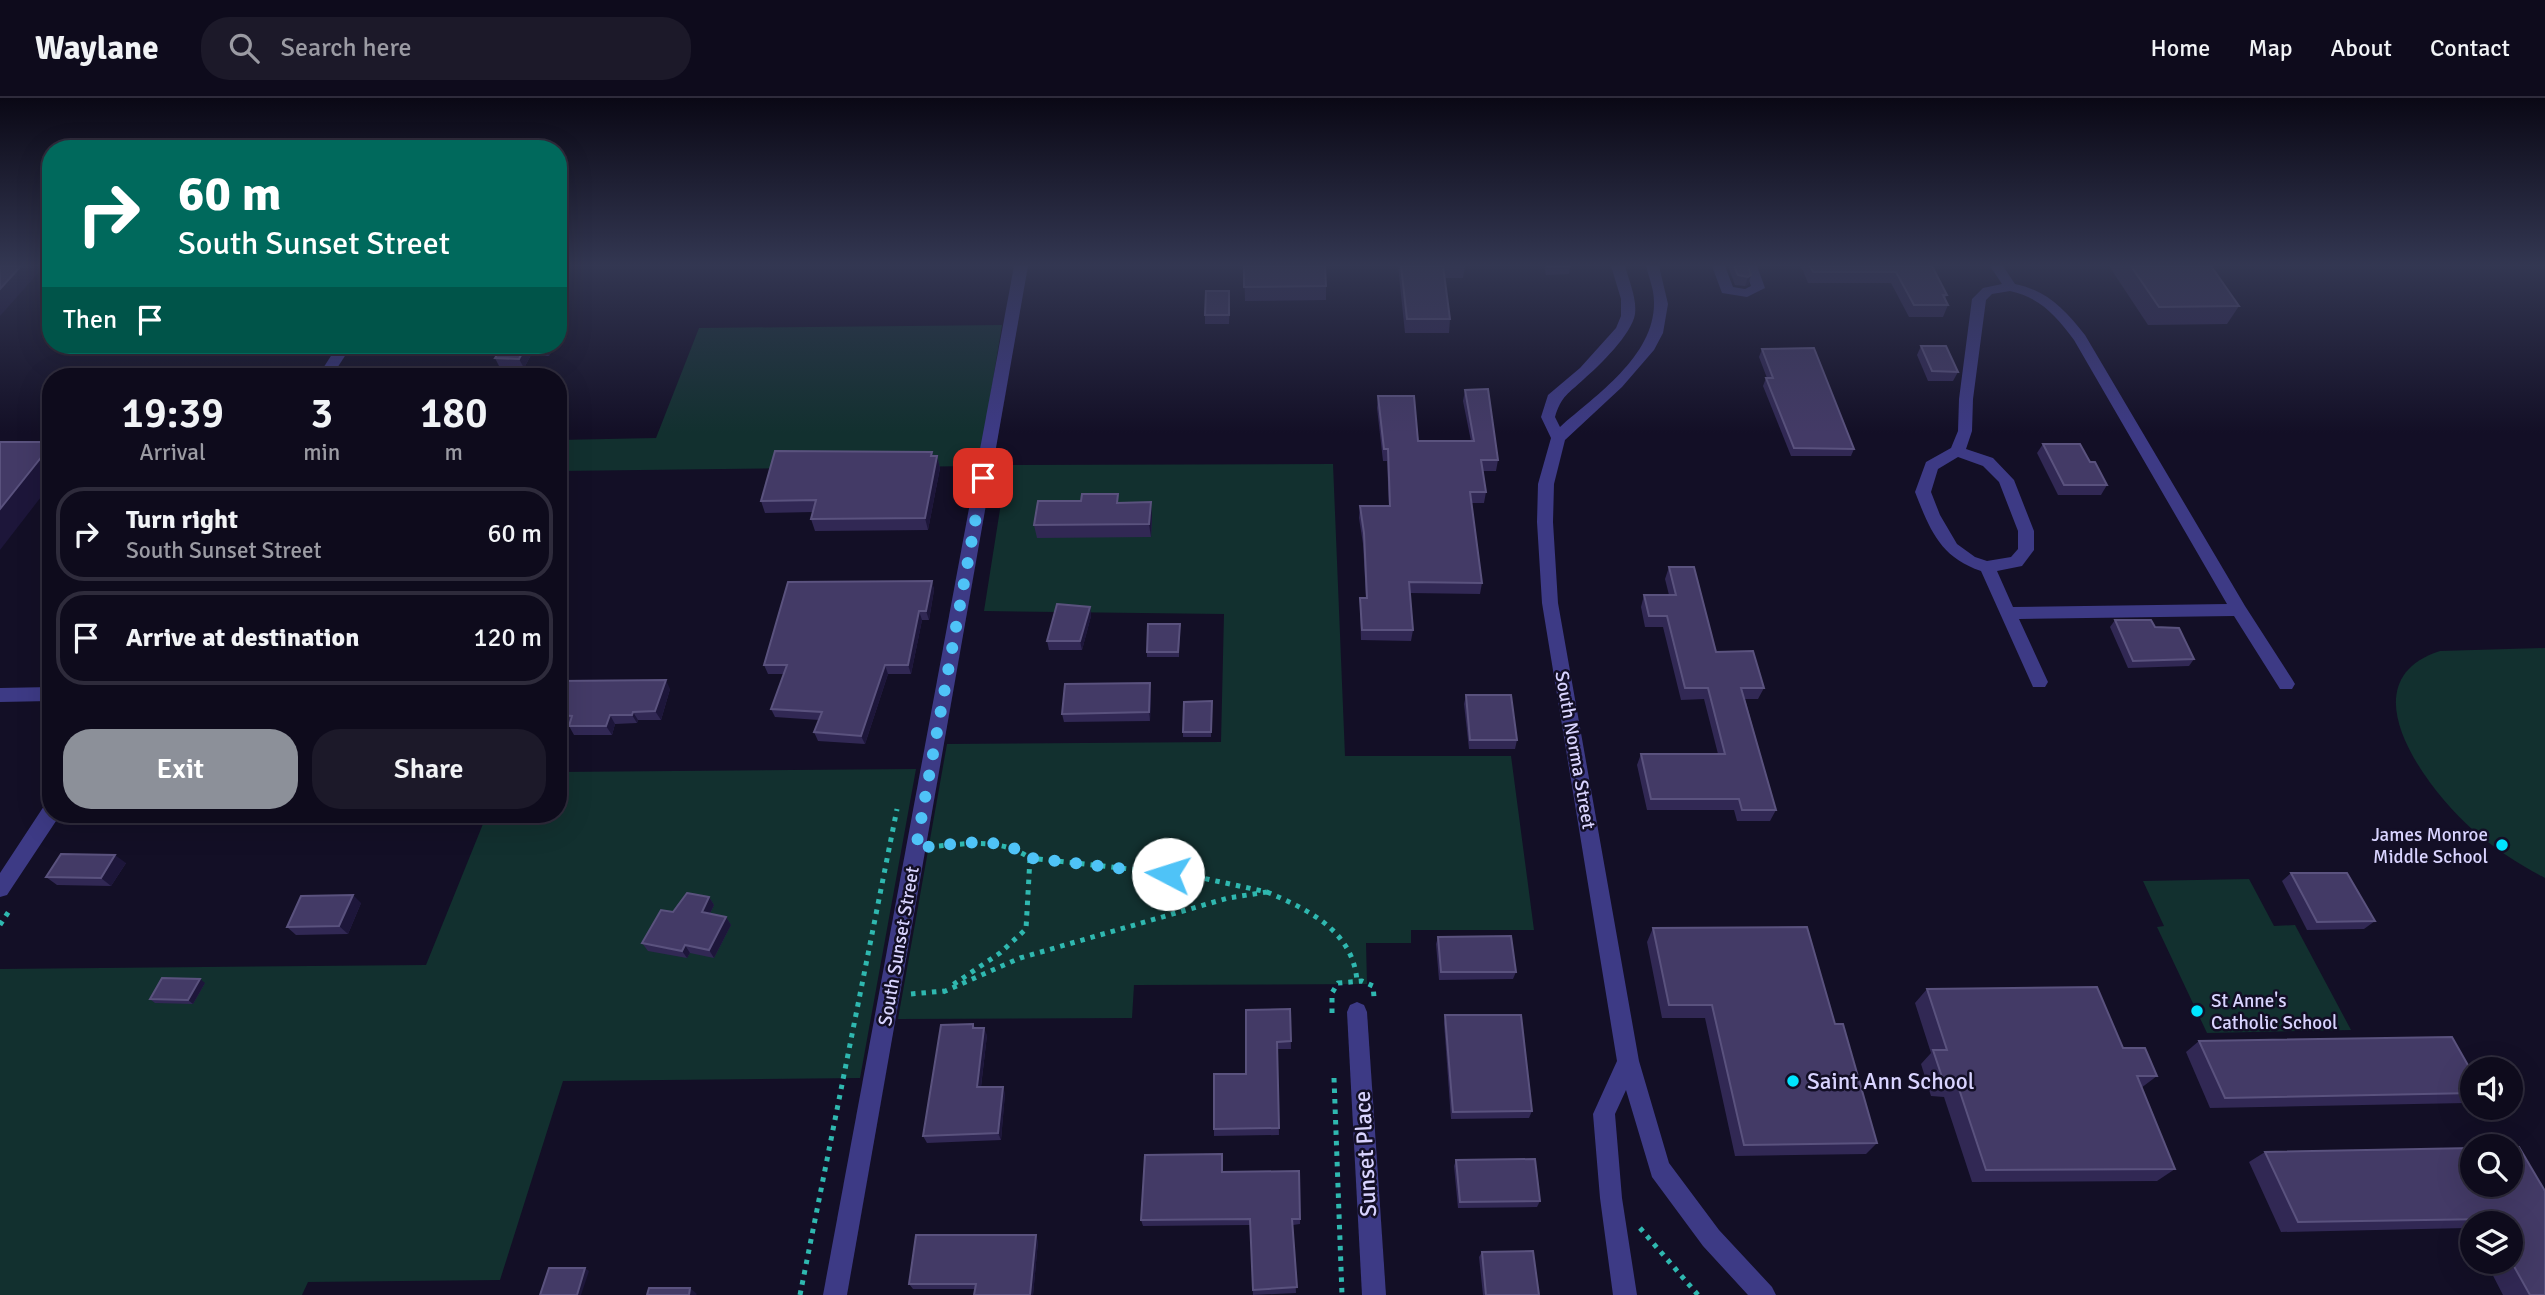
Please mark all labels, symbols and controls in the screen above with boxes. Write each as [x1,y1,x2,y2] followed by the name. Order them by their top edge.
[201,17,691,80] search box
[35,28,159,69] text: Waylane
[225,29,263,67] icon: search
[281,32,412,64] text: Search here
[2150,33,2210,63] text: Home
[2248,33,2293,63] text: Map
[2331,33,2392,63] text: About
[2430,33,2510,63] text: Contact
[178,164,281,224] text: 60 m
[63,168,154,259] icon: right
[178,224,450,263] text: South Sunset Street
[131,301,169,339] icon: arrive
[63,304,117,336] text: Then
[121,388,224,439] text: 19:39
[310,388,333,439] text: 3
[420,388,488,439] text: 180
[139,438,206,467] text: Arrival
[303,438,340,467] text: min
[444,438,463,467] text: m
[953,448,1013,508] pin
[964,459,1002,497] icon: arrive
[126,504,238,536] text: Turn right
[67,515,105,553] icon: right
[487,518,542,550] text: 60 m
[126,536,321,565] text: South Sunset Street
[67,619,105,657] icon: arrive
[126,622,359,654] text: Arrive at destination
[473,622,542,654] text: 120 m
[1549,669,1601,832] street label: South Norma Street
[63,729,298,809] button: Exit
[312,729,546,809] button: Share
[2372,823,2488,869] place label: James Monroe Middle School
[1131,837,1205,911] position arrow
[2494,837,2510,853] marker: James Monroe Middle School
[873,864,925,1028] street label: South Sunset Street
[2211,989,2338,1035] place label: St Anne's Catholic School
[2189,1003,2205,1019] marker: St Anne's Catholic School
[2460,1057,2523,1274] map controls
[2460,1057,2523,1120] button: sound
[1807,1067,1975,1096] place label: Saint Ann School
[1785,1073,1801,1089] marker: Saint Ann School
[1348,1090,1383,1218] street label: Sunset Place
[2460,1134,2523,1197] button: search
[2460,1211,2523,1274] button: layers

